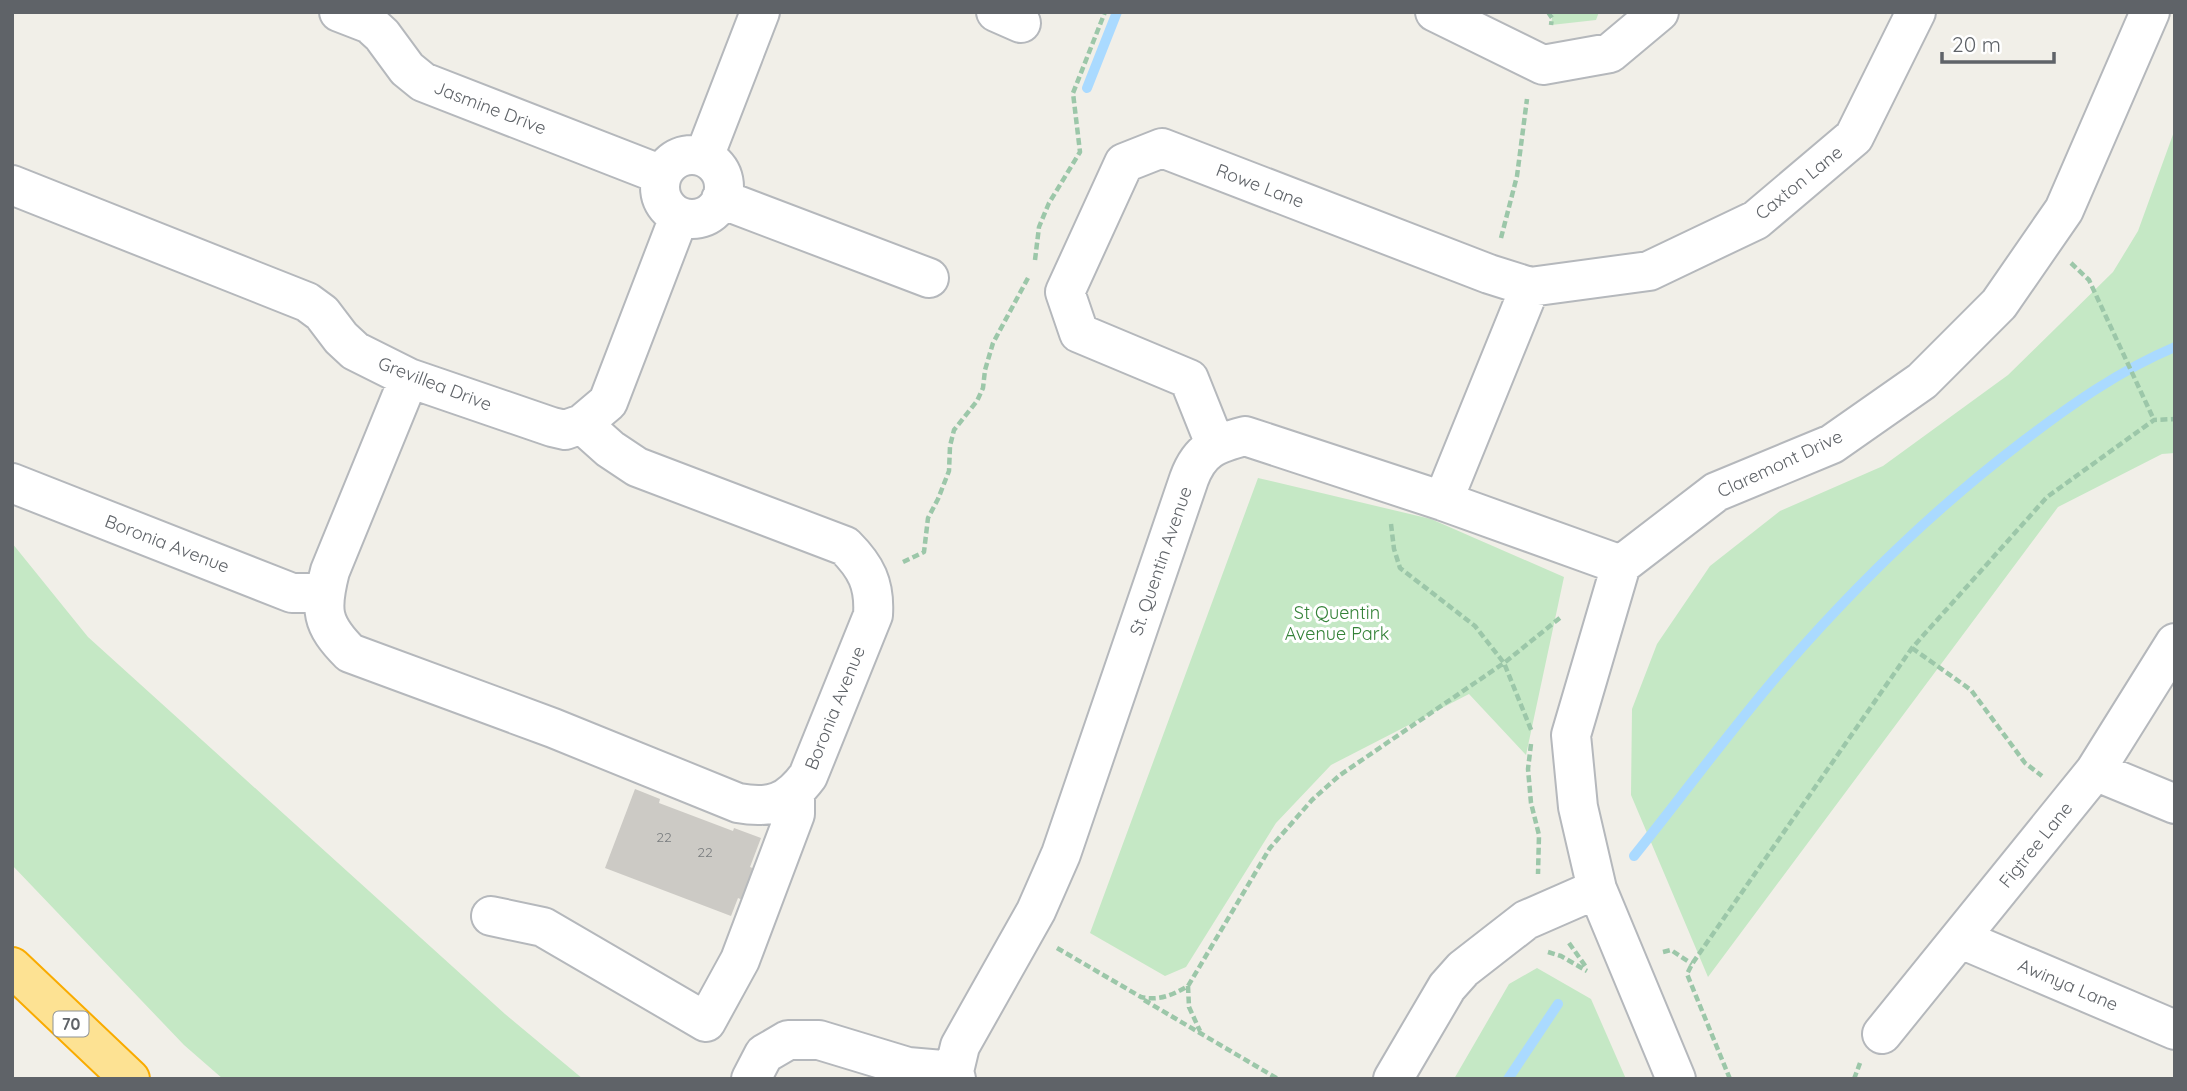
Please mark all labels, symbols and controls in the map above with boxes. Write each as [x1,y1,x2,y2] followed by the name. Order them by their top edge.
[1942,21,2054,65] scale bar
[1952,31,2001,57] text: 20 m
[431,76,550,140] street label: Jasmine Drive
[1750,140,1847,225] street label: Caxton Lane
[1213,158,1307,213] street label: Rowe Lane
[375,351,495,416] street label: Grevillea Drive
[1714,424,1846,503] street label: Claremont Drive
[1124,483,1197,638] street label: St. Quentin Avenue
[102,509,233,578] street label: Boronia Avenue
[1285,601,1389,645] park label: St Quentin Avenue Park
[799,642,870,773] street label: Boronia Avenue
[1994,797,2077,892] street label: Figtree Lane
[656,828,672,846] house number: 22
[697,843,713,861] house number: 22
[2015,953,2122,1016] street label: Awinya Lane
[54,1012,88,1036] road number: 70

